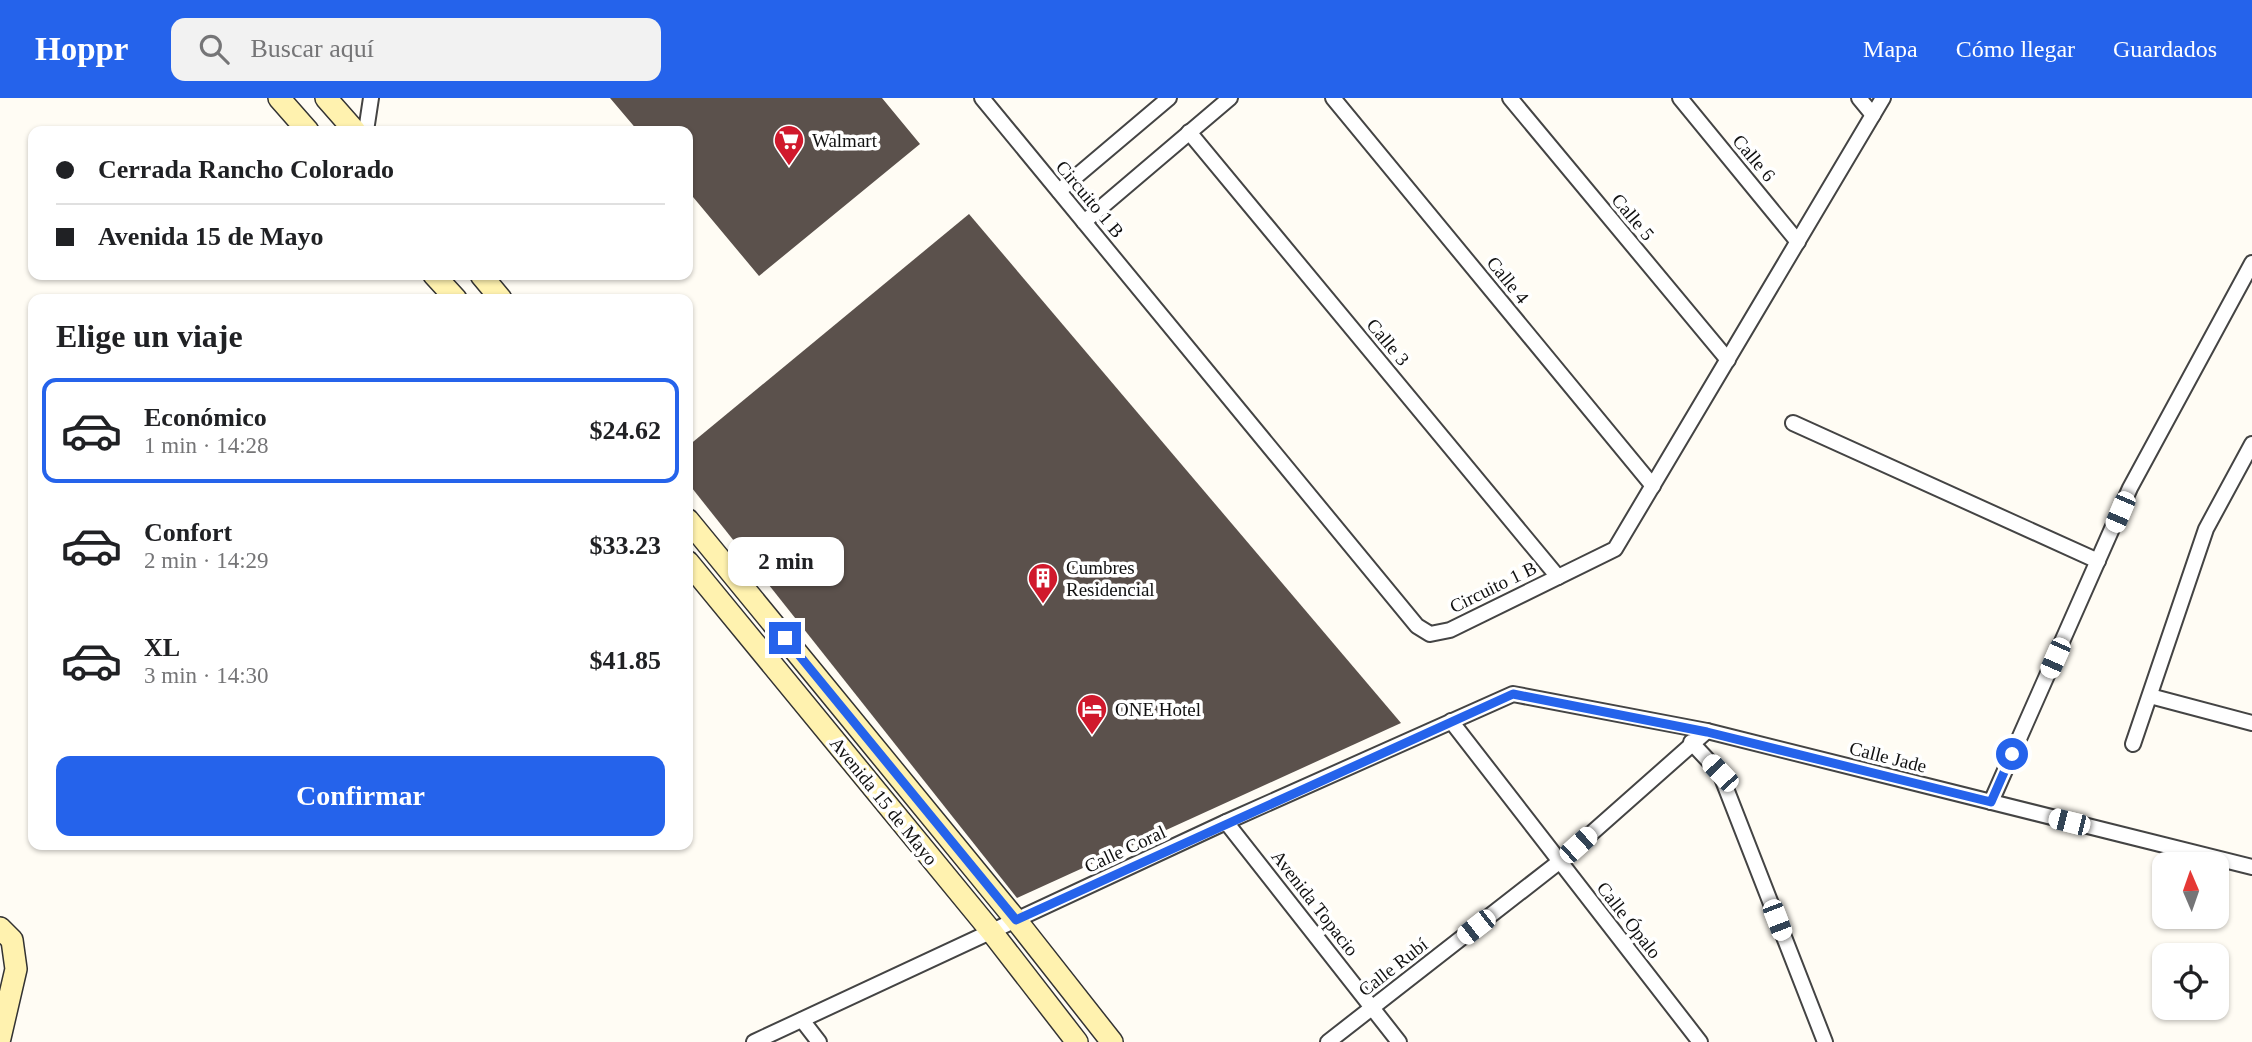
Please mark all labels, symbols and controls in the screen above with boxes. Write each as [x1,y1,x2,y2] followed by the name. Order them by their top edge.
[171,18,661,81] search box
[195,30,233,68] icon: search
[35,31,129,67] text: Hoppr
[251,34,374,63] text: Buscar aquí
[1863,36,1918,62] text: Mapa
[1956,36,2075,62] text: Cómo llegar
[2113,36,2217,62] text: Guardados
[772,123,806,167] supermarket icon: Walmart
[812,130,878,151] place label: Walmart
[1728,130,1780,186] street label: Calle 6
[98,155,394,184] text: Cerrada Rancho Colorado
[1052,156,1128,242] street label: Circuito 1 B
[1607,189,1659,245] street label: Calle 5
[98,222,324,251] text: Avenida 15 de Mayo
[1483,252,1534,308] street label: Calle 4
[1362,314,1414,370] street label: Calle 3
[56,318,243,354] text: Elige un viaje
[60,399,123,462] icon: car
[144,403,267,432] text: Económico
[590,416,661,445] text: $24.62
[144,433,269,458] text: 1 min · 14:28
[2103,489,2138,535] car
[60,514,123,577] icon: car
[144,518,232,547] text: Confort
[590,531,661,560] text: $33.23
[727,536,843,586] callout: 2 min
[144,548,269,573] text: 2 min · 14:29
[758,549,814,574] text: 2 min
[1066,557,1155,600] place label: Cumbres Residencial
[1446,557,1540,617] street label: Circuito 1 B
[1026,561,1060,605] building icon: Cumbres Residencial
[769,622,801,654] route end
[60,629,123,692] icon: car
[144,633,180,662] text: XL
[2037,635,2074,681] car
[590,646,661,675] text: $41.85
[144,663,269,688] text: 3 min · 14:30
[1075,692,1109,736] hotel icon: ONE Hotel
[1115,699,1201,720] place label: ONE Hotel
[826,733,942,869] street label: Avenida 15 de Mayo
[1847,737,1929,777] street label: Calle Jade
[1996,738,2028,770] route start
[1698,750,1743,796] car
[56,756,665,836] button: Confirmar
[2047,807,2092,837] car
[1081,821,1169,877] street label: Calle Coral
[1556,823,1601,867] car
[1267,846,1363,960] street label: Avenida Topacio
[2152,852,2230,929] north arrow
[2152,852,2229,1020] map controls
[1593,878,1665,962] street label: Calle Ópalo
[1760,897,1795,943] car
[1453,906,1500,948] car
[1354,933,1432,1000] street label: Calle Rubí
[2152,943,2229,1020] button: locate

